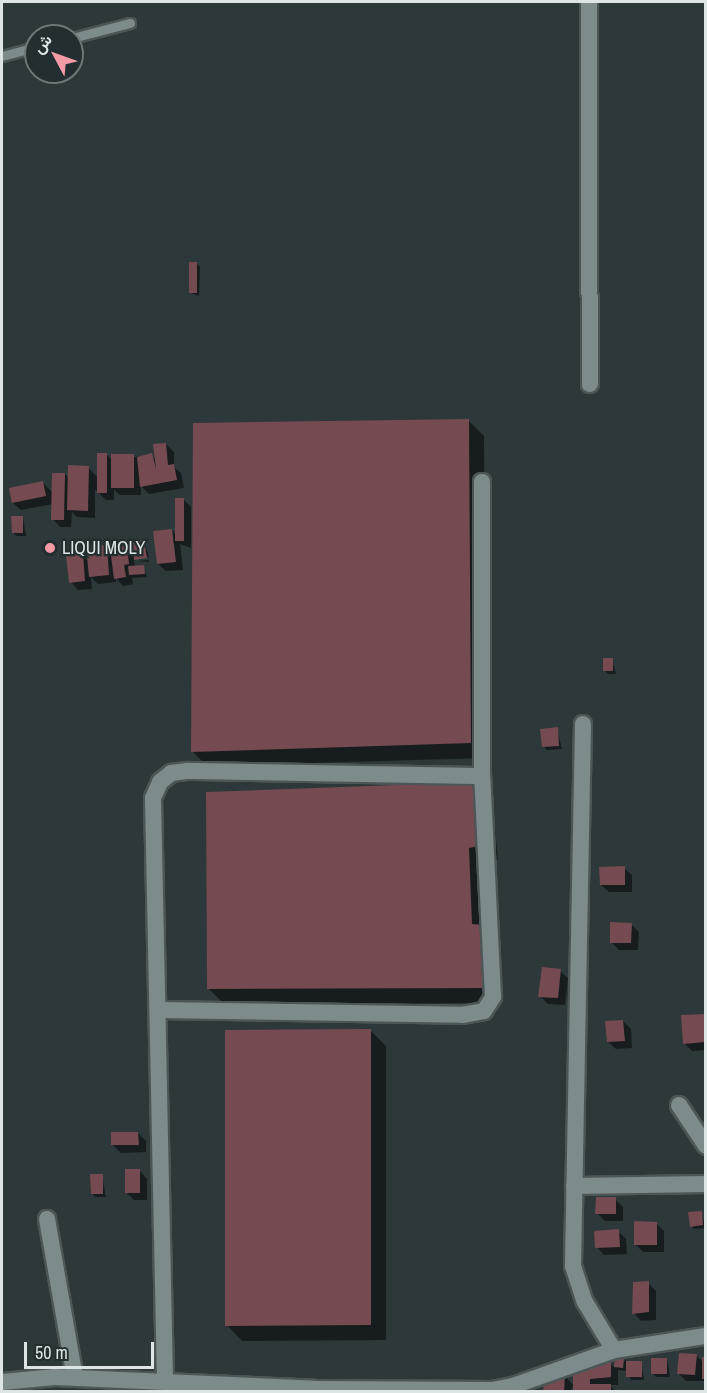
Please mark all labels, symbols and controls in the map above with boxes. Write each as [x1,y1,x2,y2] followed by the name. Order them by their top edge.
[24,24,84,84] north arrow
[27,29,57,58] text: ش
[62,537,145,559] place label: LIQUI MOLY
[43,541,57,555] marker: LIQUI MOLY
[27,1330,158,1368] scale bar
[35,1340,68,1365] text: 50 m

